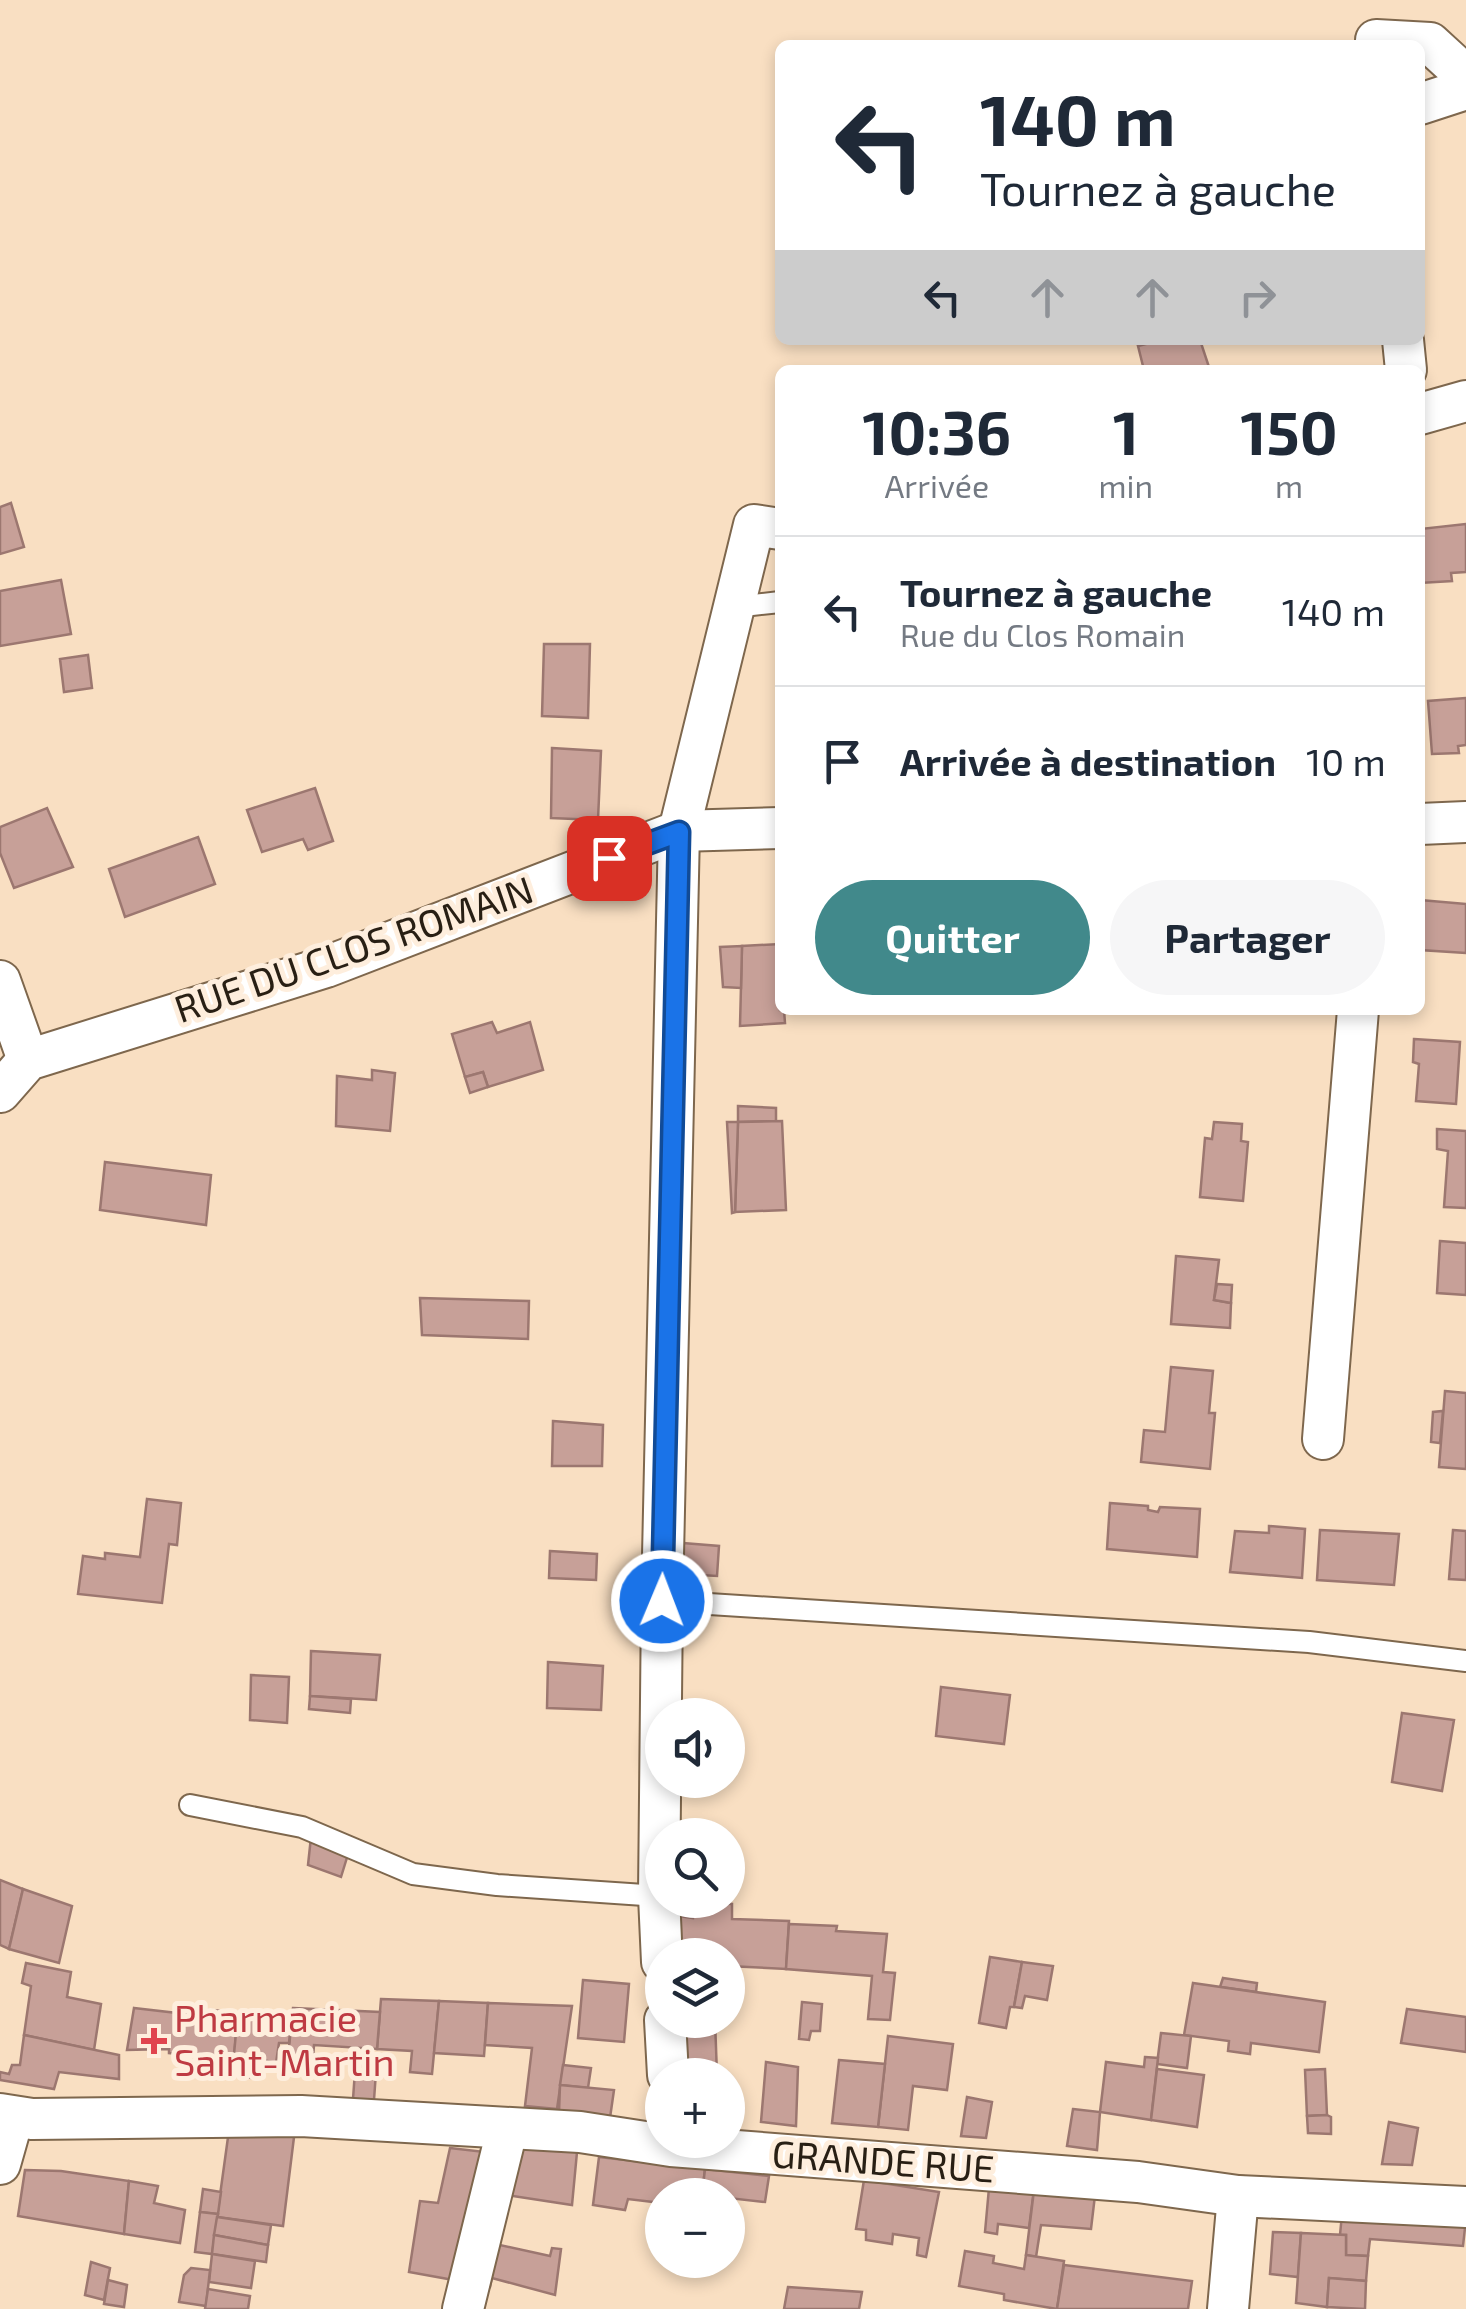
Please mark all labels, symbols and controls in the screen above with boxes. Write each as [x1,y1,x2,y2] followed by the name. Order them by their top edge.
[980,76,1176,160] text: 140 m
[815,80,945,210] icon: left
[980,161,1336,215] text: Tournez à gauche
[915,270,970,325] icon: left
[1020,270,1075,325] icon: ahead
[1125,270,1180,325] icon: ahead
[1230,270,1285,325] icon: right
[862,395,1011,467] text: 10:36
[1113,395,1139,467] text: 1
[1241,395,1338,467] text: 150
[884,466,989,504] text: Arrivée
[1099,466,1153,504] text: min
[1275,466,1303,504] text: m
[900,569,1212,615] text: Tournez à gauche
[815,584,870,639] icon: left
[1282,588,1385,634] text: 140 m
[900,615,1185,653] text: Rue du Clos Romain
[815,734,870,789] icon: arrive
[900,738,1276,784] text: Arrivée à destination
[1306,738,1386,784] text: 10 m
[567,816,652,901] pin
[582,831,637,886] icon: arrive
[168,865,539,1031] street label: RUE DU CLOS ROMAIN
[815,880,1090,995] button: Quitter
[1110,880,1385,995] button: Partager
[610,1549,714,1653] position arrow
[645,1698,745,2278] map controls
[645,1698,745,1798] button: sound
[645,1818,745,1918] button: search
[645,1938,745,2038] button: layers
[174,1994,395,2084] place label: Pharmacie Saint-Martin
[143,2030,165,2052] marker: Pharmacie Saint-Martin
[645,2058,745,2158] button: +
[770,2129,996,2191] street label: GRANDE RUE
[645,2178,745,2278] button: −

